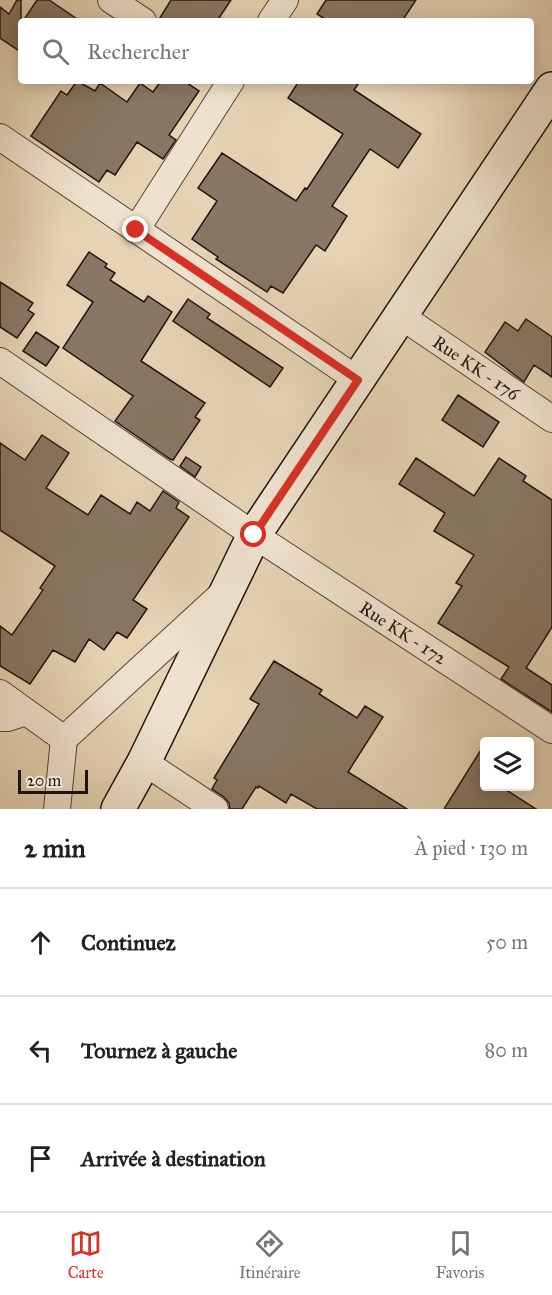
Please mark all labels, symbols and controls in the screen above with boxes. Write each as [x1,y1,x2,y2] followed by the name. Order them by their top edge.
[18,18,534,84] search box
[39,35,72,68] icon: search
[87,38,189,65] text: Rechercher
[122,216,148,242] route end
[428,331,524,406] street label: Rue KK - 176
[240,521,266,547] route start
[355,597,451,669] street label: Rue KK - 172
[480,737,534,791] map controls
[480,737,534,791] button: layers
[18,767,88,794] scale bar
[27,771,61,790] text: 20 m
[24,832,85,864] text: 2 min
[415,836,528,860] text: À pied · 130 m
[24,926,57,959] icon: ahead
[81,929,176,956] text: Continuez
[486,930,528,954] text: 50 m
[24,1034,57,1067] icon: left
[81,1037,237,1064] text: Tournez à gauche
[485,1038,528,1062] text: 80 m
[24,1142,57,1175] icon: arrive
[81,1145,266,1172] text: Arrivée à destination
[68,1227,104,1282] tab: Carte
[239,1227,300,1282] tab: Itinéraire
[436,1227,484,1282] tab: Favoris

